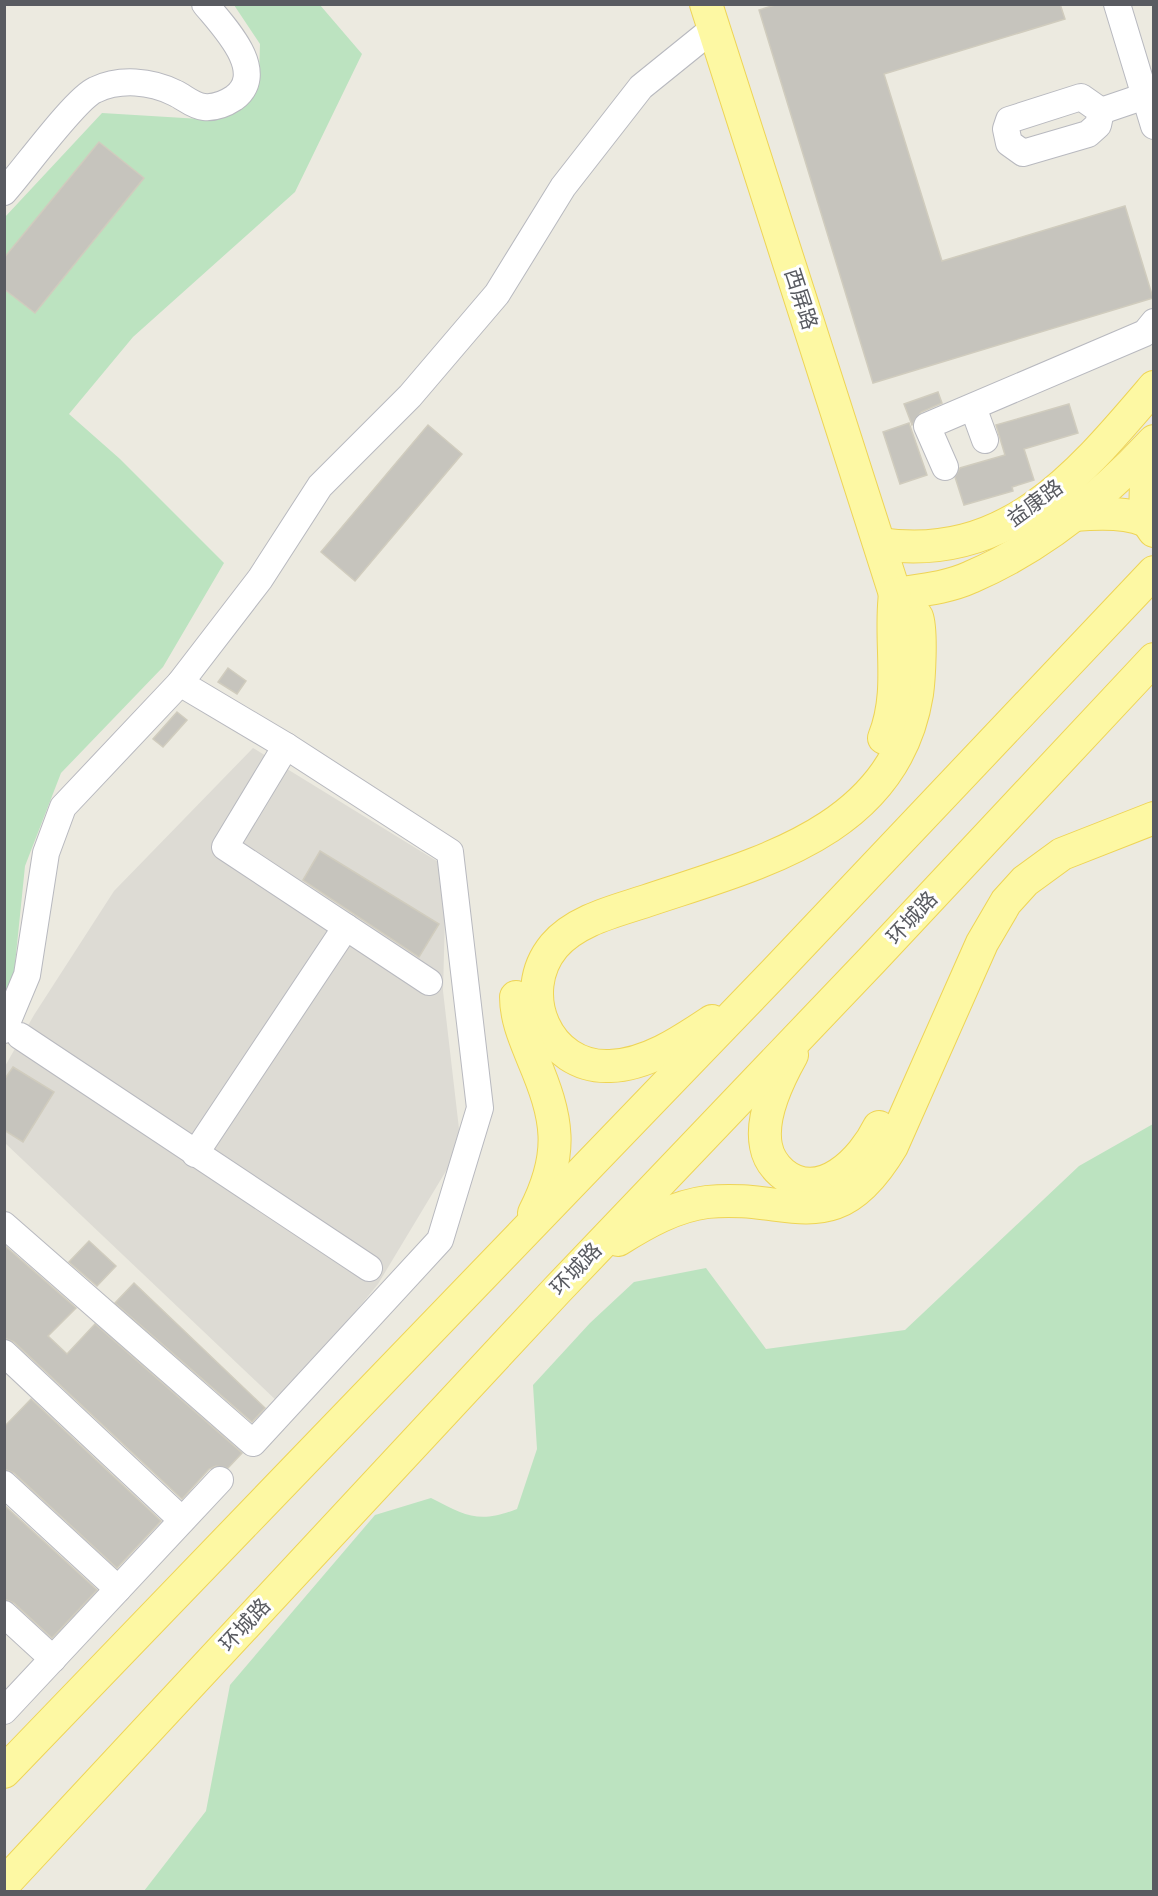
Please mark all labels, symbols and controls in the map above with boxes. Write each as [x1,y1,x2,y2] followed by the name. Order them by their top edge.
[780,265,822,333] street label: 西屏路
[1002,475,1068,531] street label: 益康路
[882,887,942,949] street label: 环城路
[545,1238,607,1300] street label: 环城路
[215,1594,275,1656] street label: 环城路

